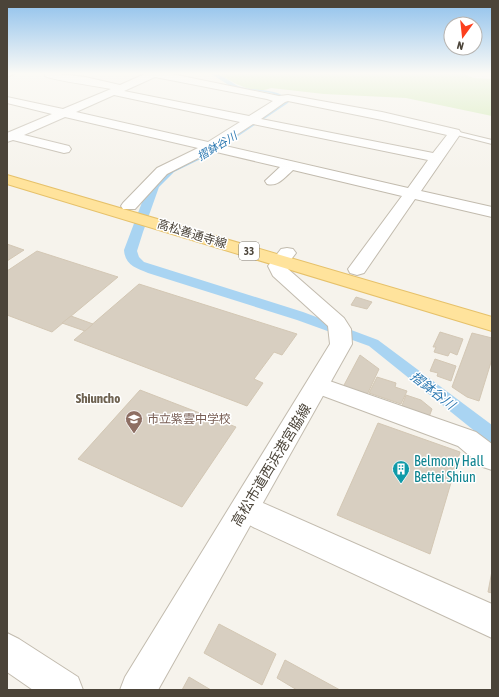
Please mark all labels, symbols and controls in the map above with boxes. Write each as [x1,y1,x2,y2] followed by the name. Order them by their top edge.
[443,16,483,56] north arrow
[456,39,465,52] text: N
[195,129,240,162] water label: 摺鉢谷川
[156,217,228,251] street label: 高松善通寺線
[239,242,259,260] road number: 33
[408,368,459,414] water label: 摺鉢谷川
[76,391,120,406] district label: Shiuncho
[228,401,314,529] street label: 高松市道西浜港宮脇線
[124,409,144,434] school or university icon: 市立紫雲中学校
[147,412,231,426] place label: 市立紫雲中学校
[414,453,484,485] place label: Belmony Hall Bettei Shiun
[391,459,411,484] building icon: Belmony Hall Bettei Shiun

